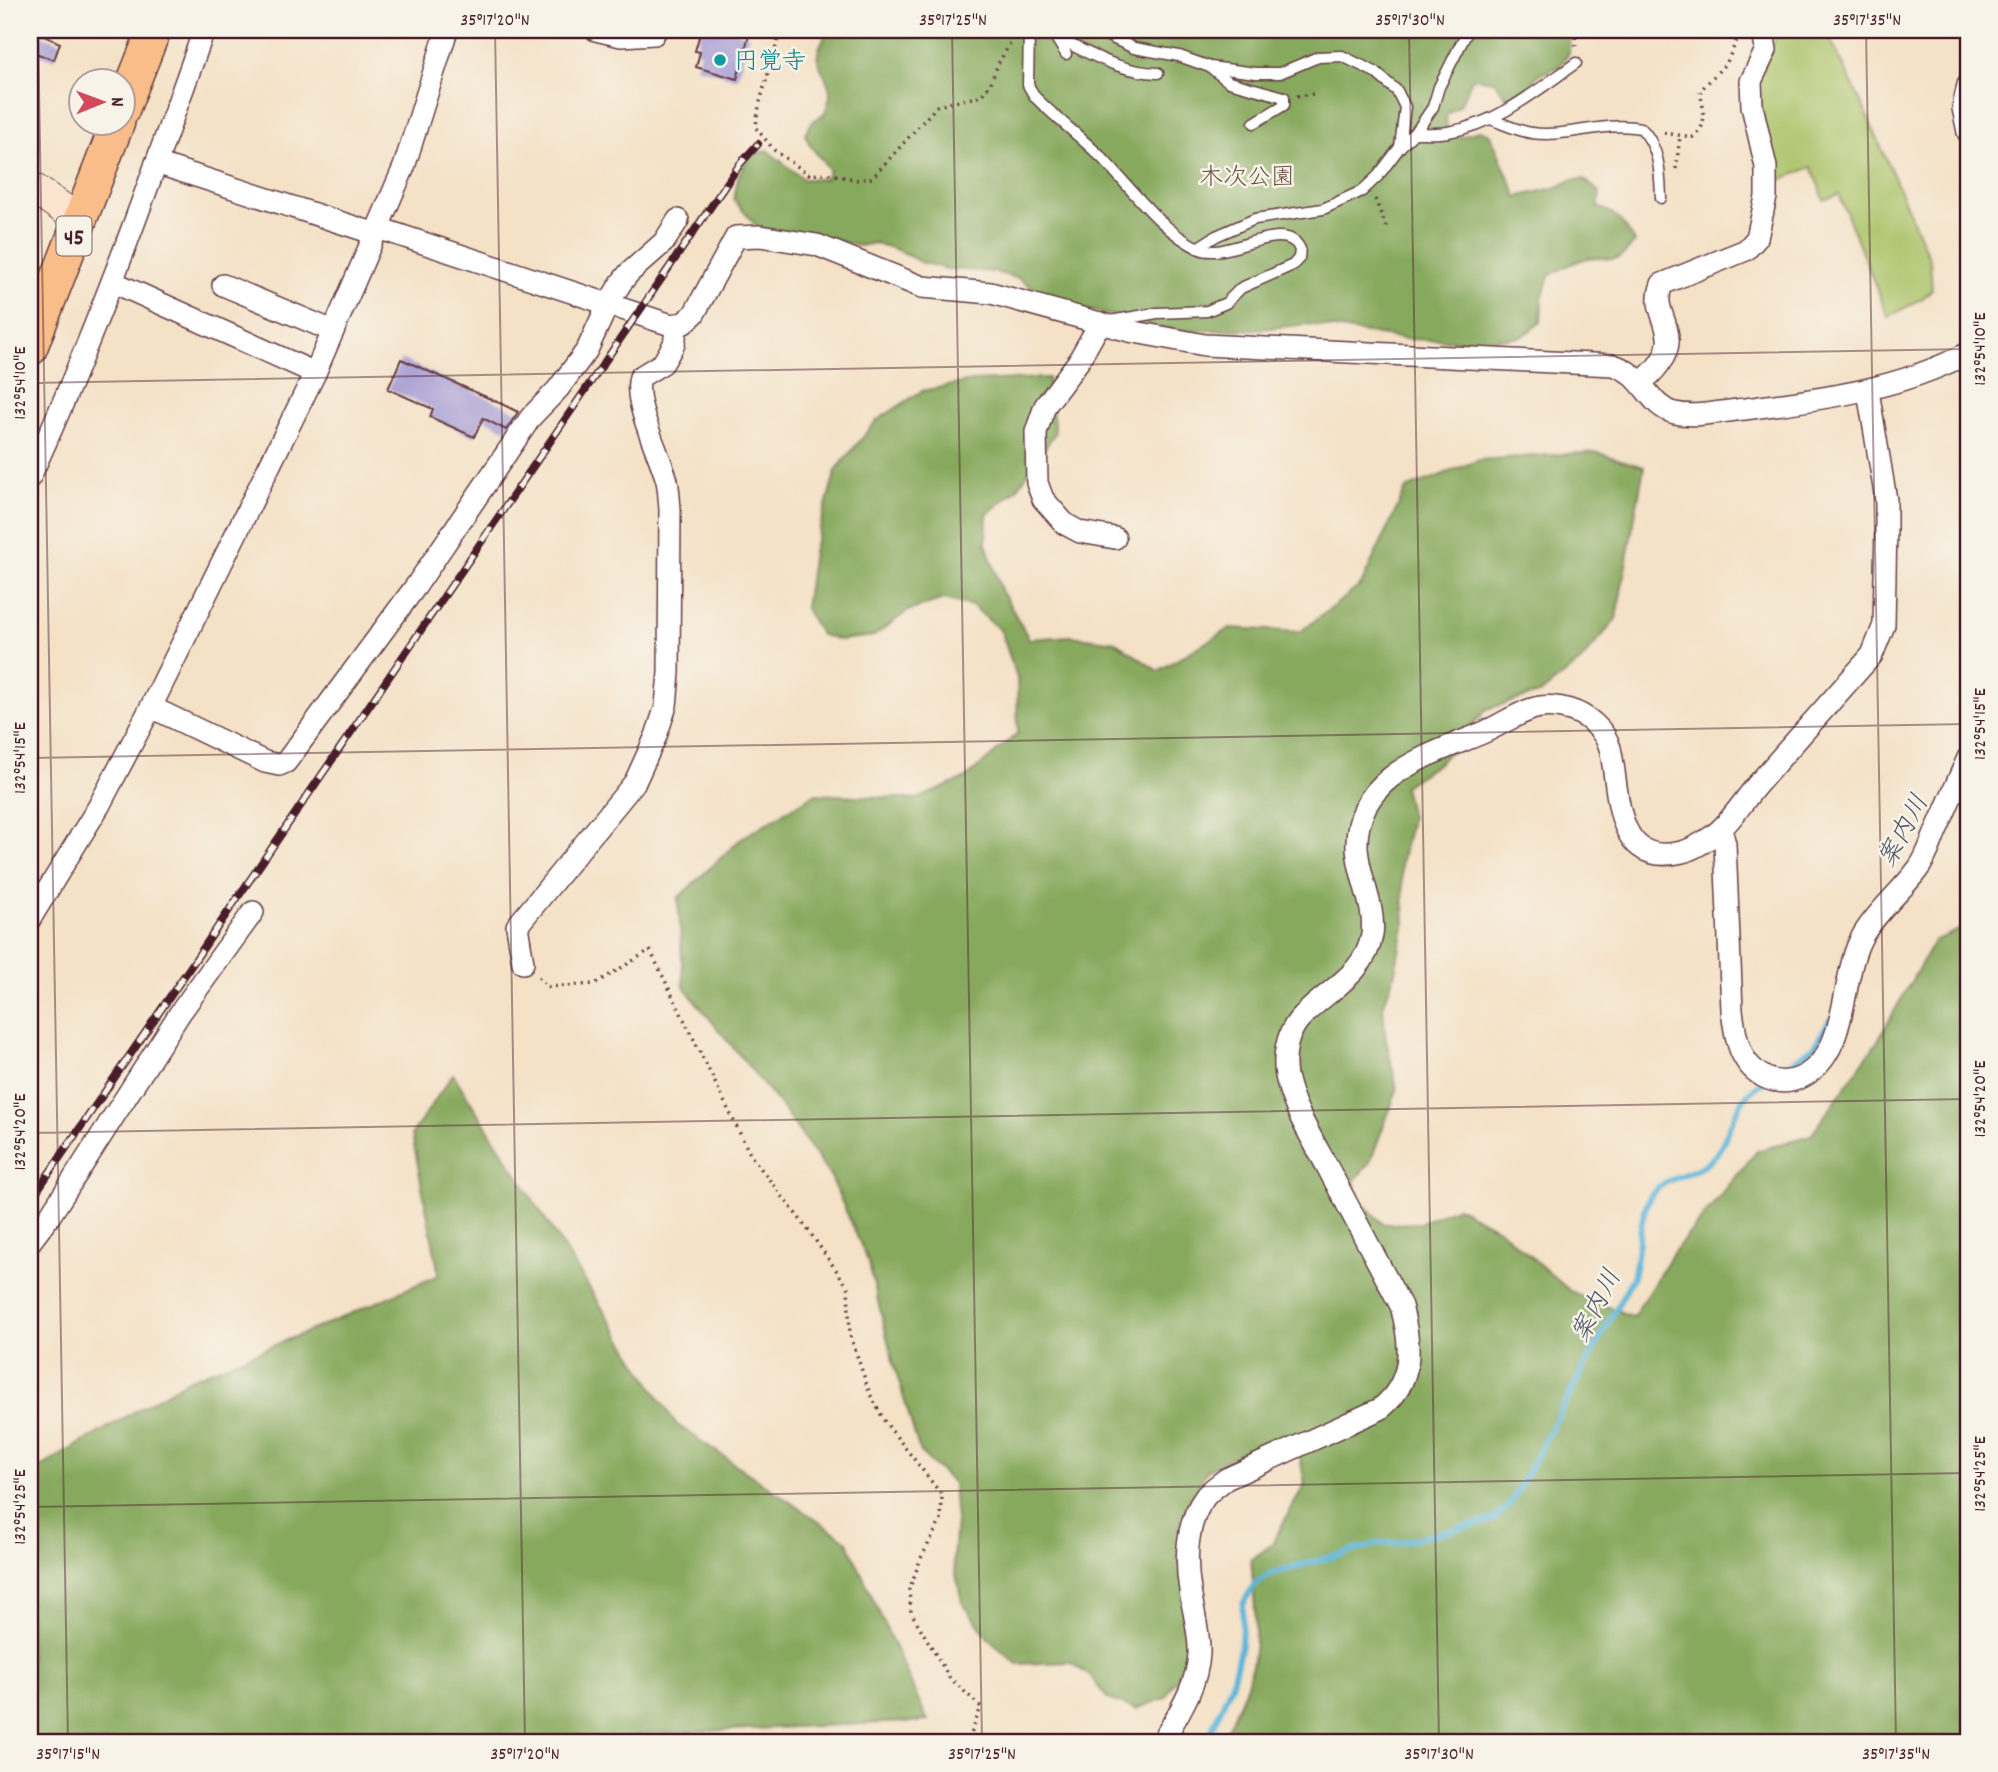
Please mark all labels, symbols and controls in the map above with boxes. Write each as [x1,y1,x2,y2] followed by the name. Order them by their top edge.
[460,9,530,34] text: 35°17'20"N
[919,9,987,34] text: 35°17'25"N
[1375,9,1445,34] text: 35°17'30"N
[1833,9,1901,34] text: 35°17'35"N
[734,46,806,80] place label: 円覚寺
[712,52,728,68] marker: 円覚寺
[66,66,136,136] north arrow
[102,97,129,107] text: N
[1199,162,1295,196] park label: 木次公園
[56,216,92,256] road number: 45
[1969,312,1994,386] text: 132°54'10"E
[9,346,34,420] text: 132°54'10"E
[1969,688,1994,760] text: 132°54'15"E
[9,722,34,794] text: 132°54'15"E
[1870,789,1940,875] water label: 案内川
[1969,1060,1994,1138] text: 132°54'20"E
[9,1093,34,1171] text: 132°54'20"E
[1564,1263,1632,1350] water label: 案内川
[1969,1436,1994,1512] text: 132°54'25"E
[9,1469,34,1545] text: 132°54'25"E
[36,1743,100,1768] text: 35°17'15"N
[490,1743,560,1768] text: 35°17'20"N
[948,1743,1016,1768] text: 35°17'25"N
[1404,1743,1474,1768] text: 35°17'30"N
[1862,1743,1930,1768] text: 35°17'35"N

